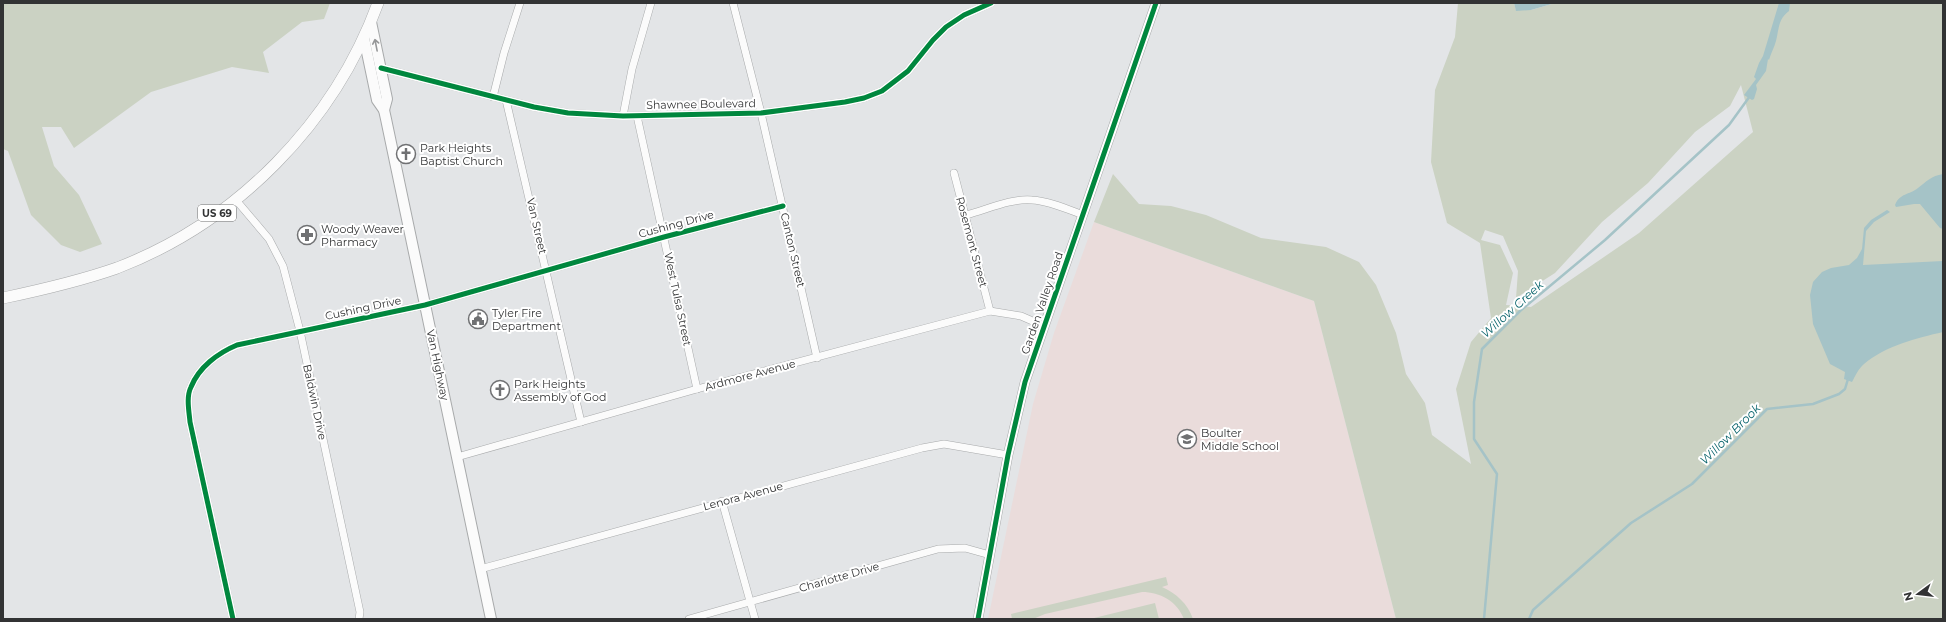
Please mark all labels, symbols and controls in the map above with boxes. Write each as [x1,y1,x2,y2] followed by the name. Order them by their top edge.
[372,39,380,52] one-way arrow
[646,96,756,112] street label: Shawnee Boulevard
[420,141,503,168] place label: Park Heights Baptist Church
[395,143,417,165] church icon: Park Heights Baptist Church
[953,195,991,289] street label: Rosemont Street
[524,197,550,256] street label: Van Street
[198,205,236,221] road number: US 69
[637,207,716,241] street label: Cushing Drive
[778,211,809,289] street label: Canton Street
[321,222,404,249] place label: Woody Weaver Pharmacy
[296,224,318,246] pharmacy icon: Woody Weaver Pharmacy
[1018,250,1066,356] street label: Garden Valley Road
[661,251,695,348] street label: West Tulsa Street
[1478,277,1547,341] water label: Willow Creek
[324,293,403,323] street label: Cushing Drive
[492,306,561,333] place label: Tyler Fire Department
[467,308,489,330] public building icon: Tyler Fire Department
[424,328,452,402] street label: Van Highway
[703,356,797,394] street label: Ardmore Avenue
[300,363,330,441] street label: Baldwin Drive
[514,377,606,404] place label: Park Heights Assembly of God
[489,379,511,401] church icon: Park Heights Assembly of God
[1697,400,1764,467] water label: Willow Brook
[1201,426,1279,453] place label: Boulter Middle School
[1176,428,1198,450] school or university icon: Boulter Middle School
[701,479,785,513] street label: Lenora Avenue
[797,559,881,595] street label: Charlotte Drive
[1898,574,1938,614] north arrow
[1900,590,1916,603] text: N

